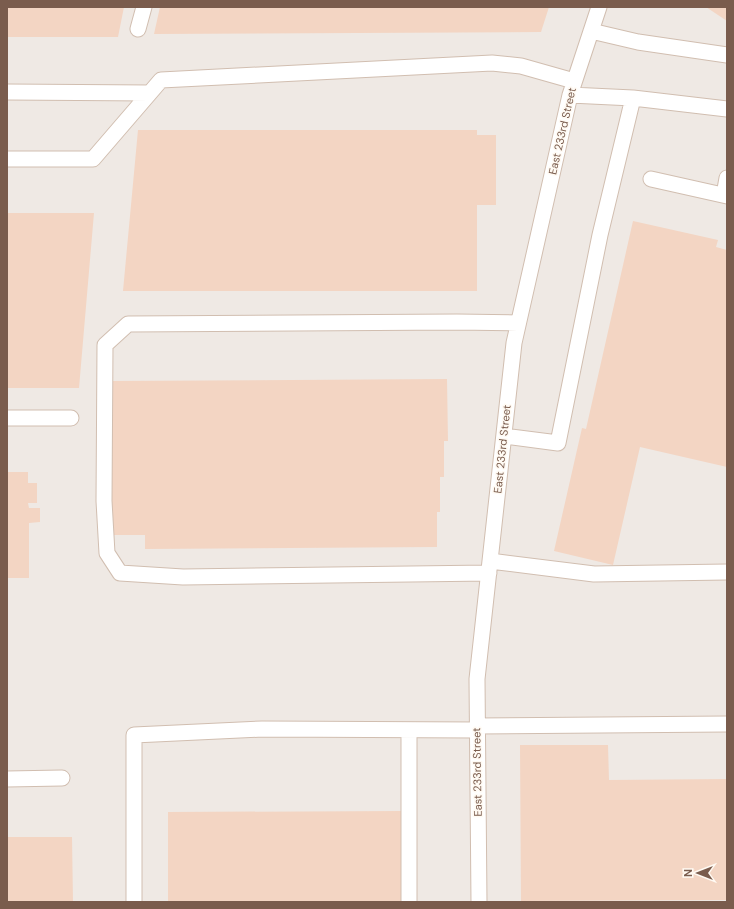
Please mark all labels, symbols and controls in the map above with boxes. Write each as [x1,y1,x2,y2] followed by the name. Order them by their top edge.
[545,86,579,176] street label: East 233rd Street
[490,404,514,494] street label: East 233rd Street
[469,727,485,817] street label: East 233rd Street
[678,853,718,893] north arrow
[681,869,695,877] text: N

